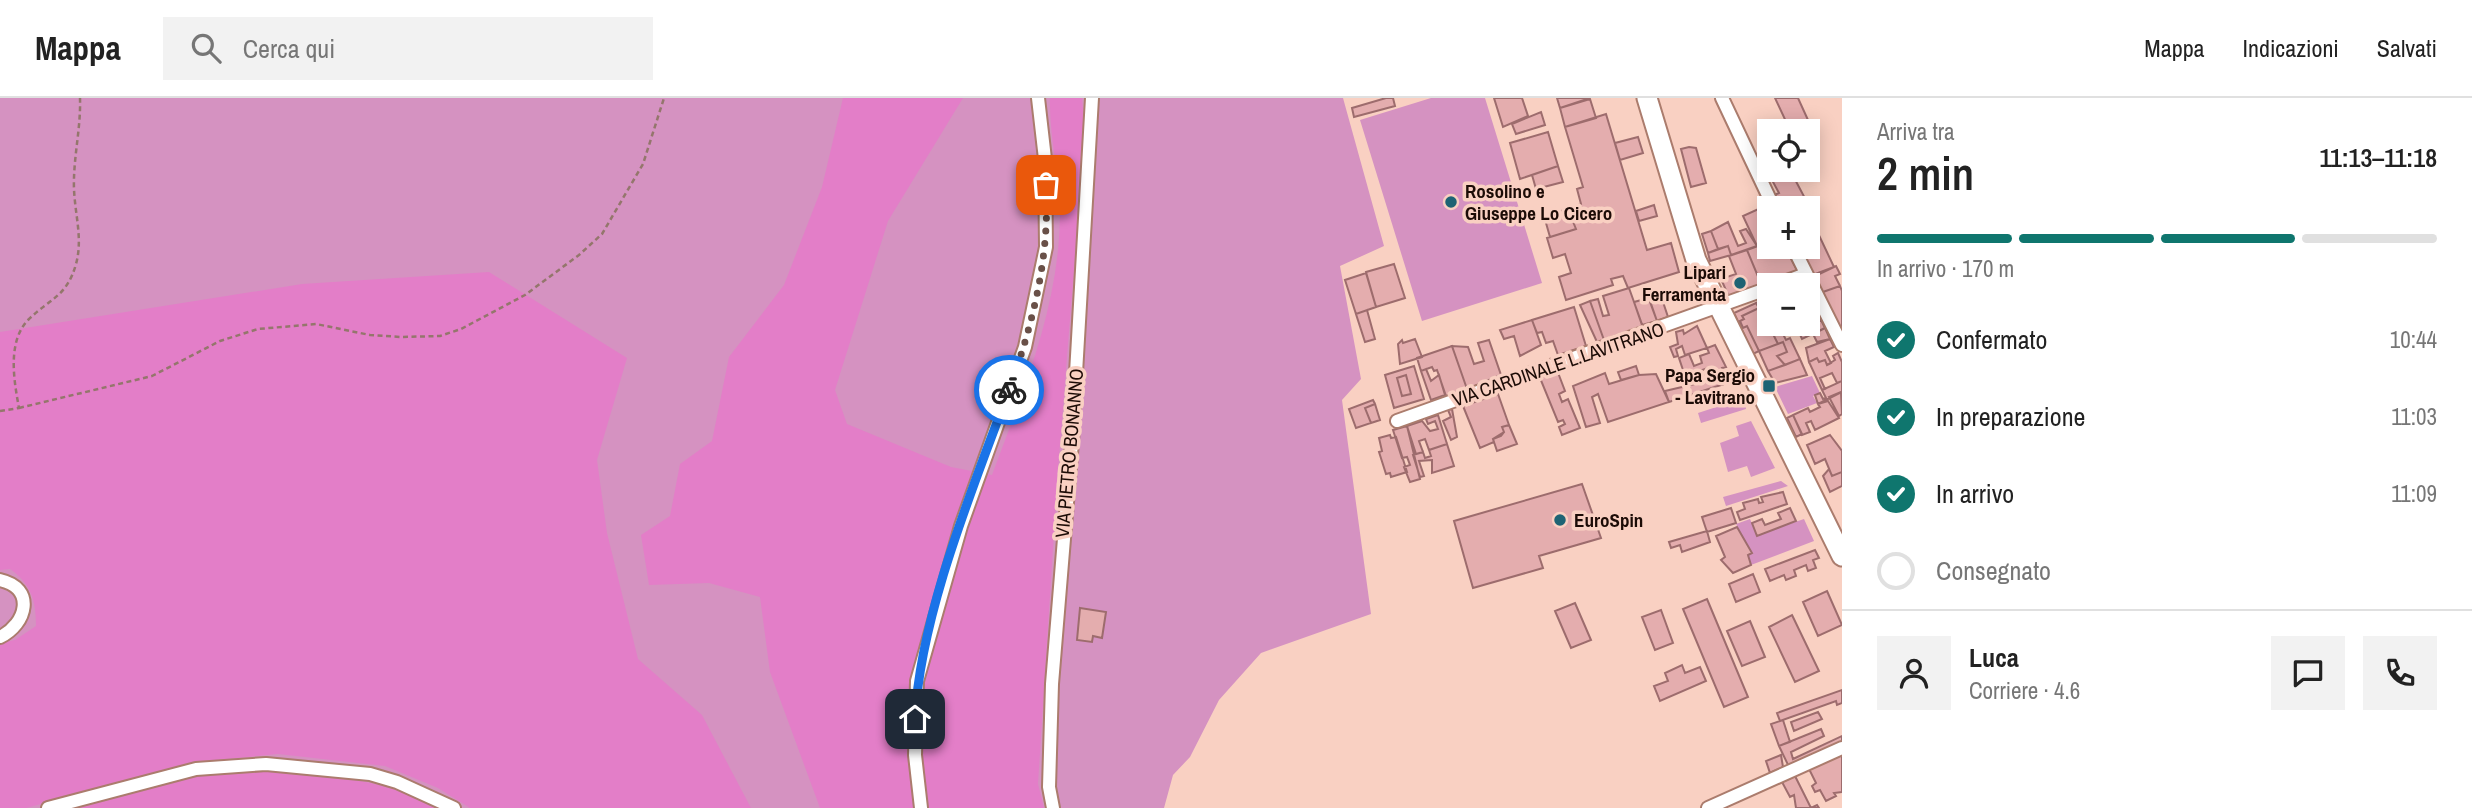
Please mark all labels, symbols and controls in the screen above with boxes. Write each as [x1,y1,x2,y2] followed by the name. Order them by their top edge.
[163,17,653,80] search box
[35,26,121,70] text: Mappa
[187,29,225,67] icon: search
[243,31,335,66] text: Cerca qui
[2144,32,2205,64] text: Mappa
[2243,32,2339,64] text: Indicazioni
[2377,32,2437,64] text: Salvati
[1877,116,1955,147] text: Arriva tra
[1757,119,1820,336] map controls
[1757,119,1820,182] button: locate
[2319,140,2437,175] text: 11:13–11:18
[1877,142,1974,204] text: 2 min
[1016,155,1076,215] pin
[1027,166,1065,204] icon: bag
[1465,178,1612,226] place label: Rosolino e Giuseppe Lo Cicero
[1443,194,1459,210] marker: Rosolino e Giuseppe Lo Cicero
[1757,196,1820,259] button: +
[1877,253,2014,284] text: In arrivo · 170 m
[1642,259,1726,307] place label: Lipari Ferramenta
[1757,273,1820,336] button: −
[1732,275,1748,291] marker: Lipari Ferramenta
[1449,316,1667,412] street label: VIA CARDINALE L.LAVITRANO
[1877,321,1915,359] icon: check
[1936,322,2047,357] text: Confermato
[2390,324,2437,355] text: 10:44
[974,355,1044,425] courier
[1665,362,1755,410] place label: Papa Sergio - Lavitrano
[1049,367,1089,539] street label: VIA PIETRO BONANNO
[990,371,1028,409] icon: bike
[1761,378,1777,394] marker: Papa Sergio - Lavitrano
[1877,398,1915,436] icon: check
[1936,399,2085,434] text: In preparazione
[2391,401,2437,432] text: 11:03
[1877,475,1915,513] icon: check
[1936,476,2014,511] text: In arrivo
[2391,478,2437,509] text: 11:09
[1574,507,1643,533] place label: EuroSpin
[1552,512,1568,528] marker: EuroSpin
[1936,553,2051,588] text: Consegnato
[1877,636,1951,710] button: person
[2271,636,2345,710] button: chat
[2363,636,2437,710] button: phone
[1969,640,2019,675] text: Luca
[1969,675,2080,706] text: Corriere · 4.6
[885,689,945,749] pin
[896,700,934,738] icon: home

